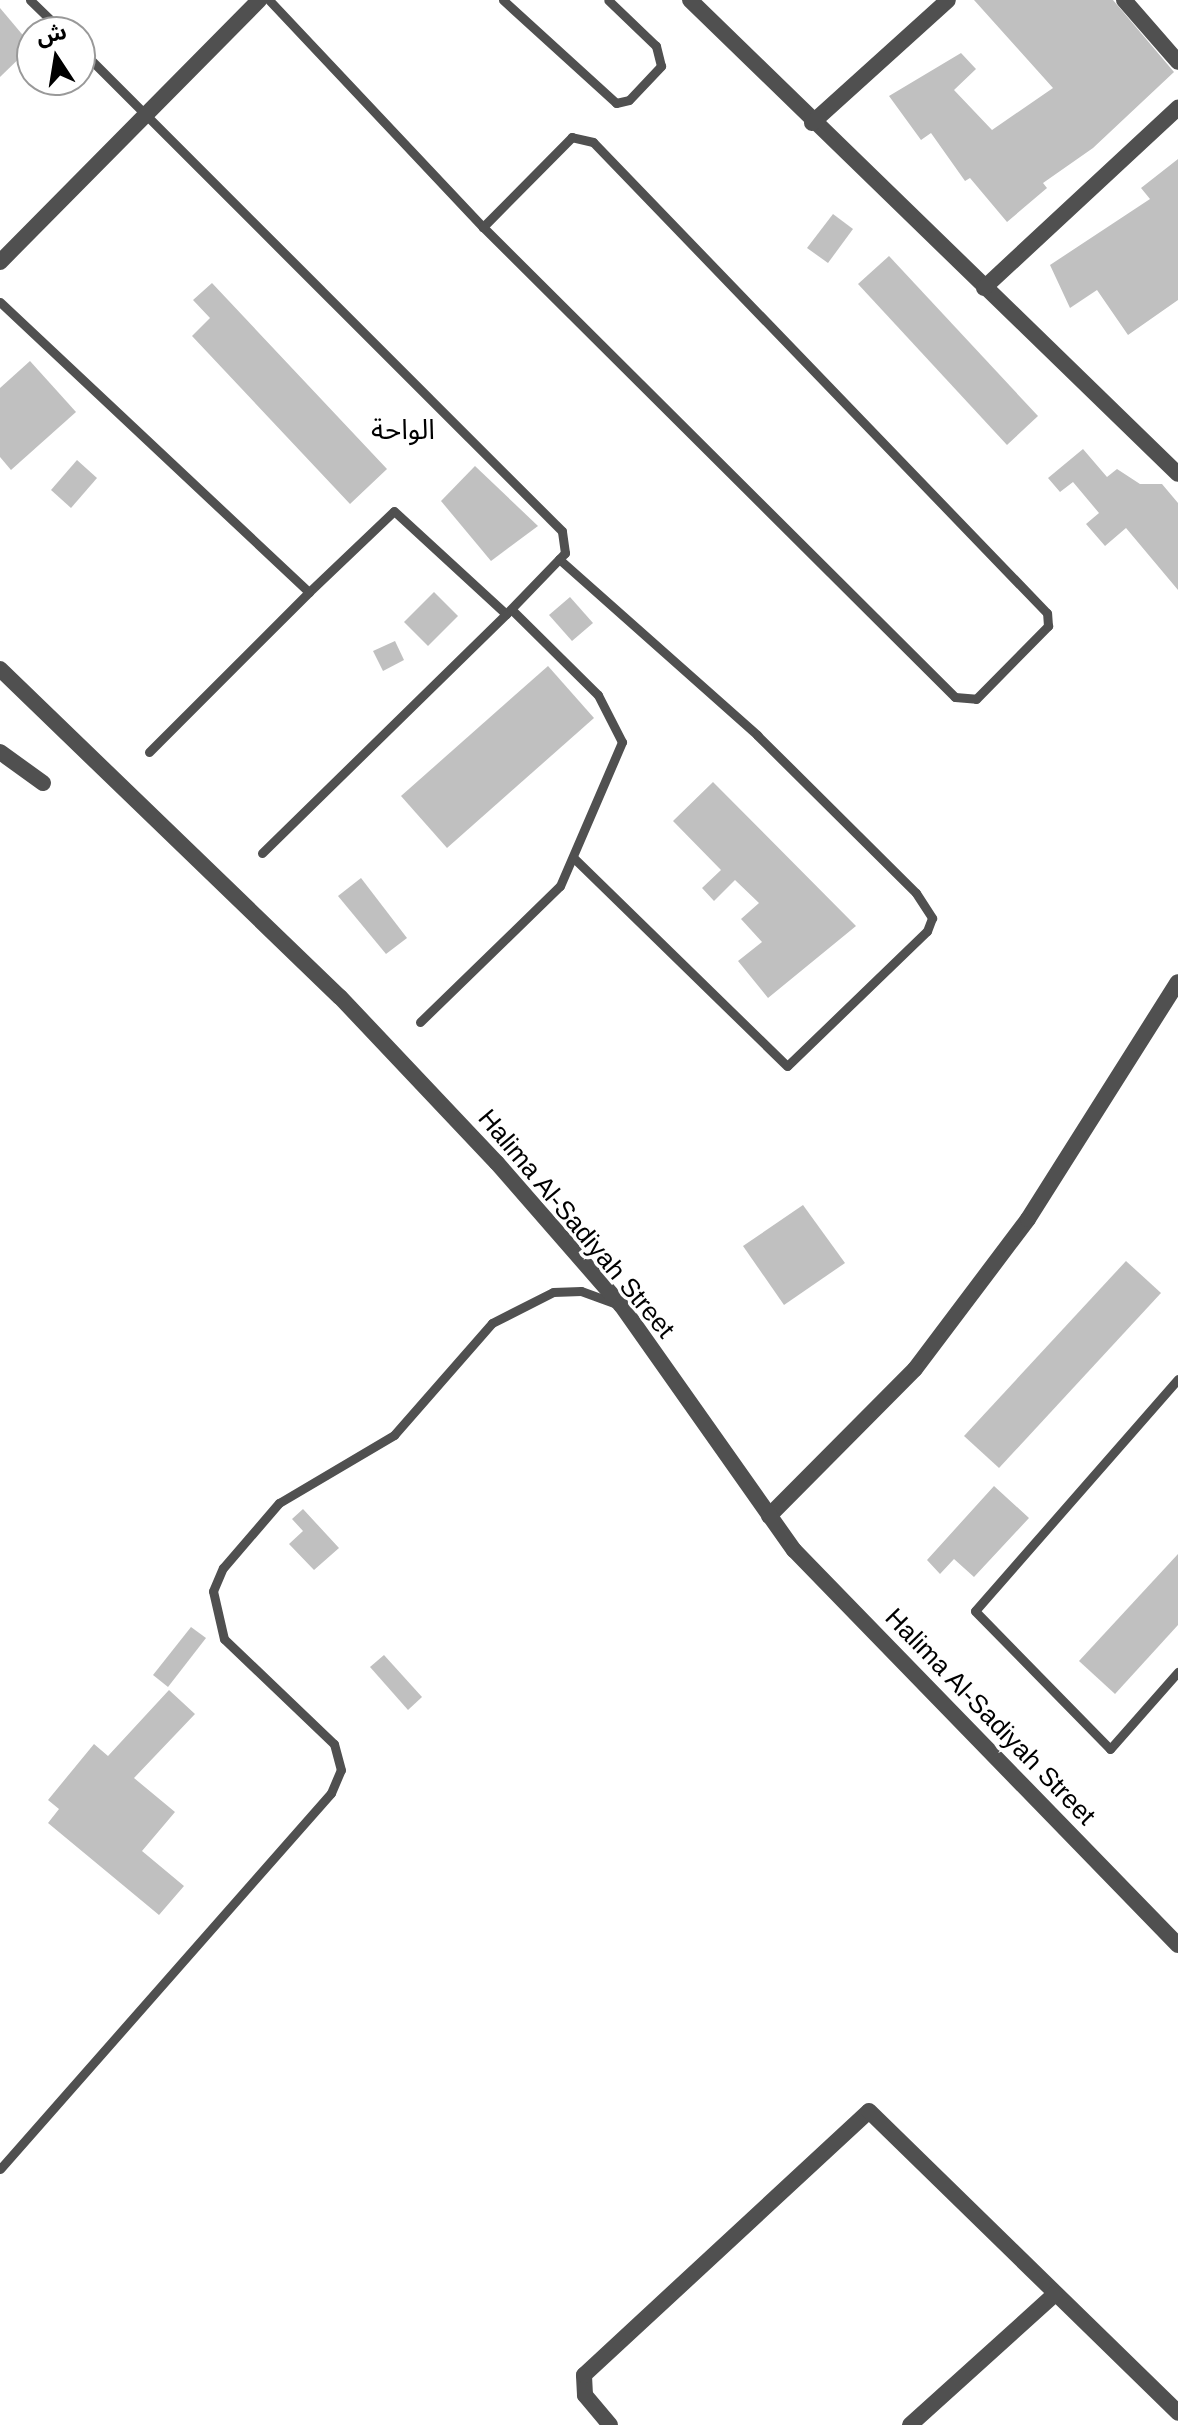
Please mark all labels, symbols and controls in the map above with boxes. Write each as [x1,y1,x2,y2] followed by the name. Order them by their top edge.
[16,16,96,96] north arrow
[34,19,69,49] text: ش
[371,413,435,447] district label: الواحة
[471,1103,681,1345] street label: Halima Al-Sadiyah Street
[878,1602,1102,1832] street label: Halima Al-Sadiyah Street

